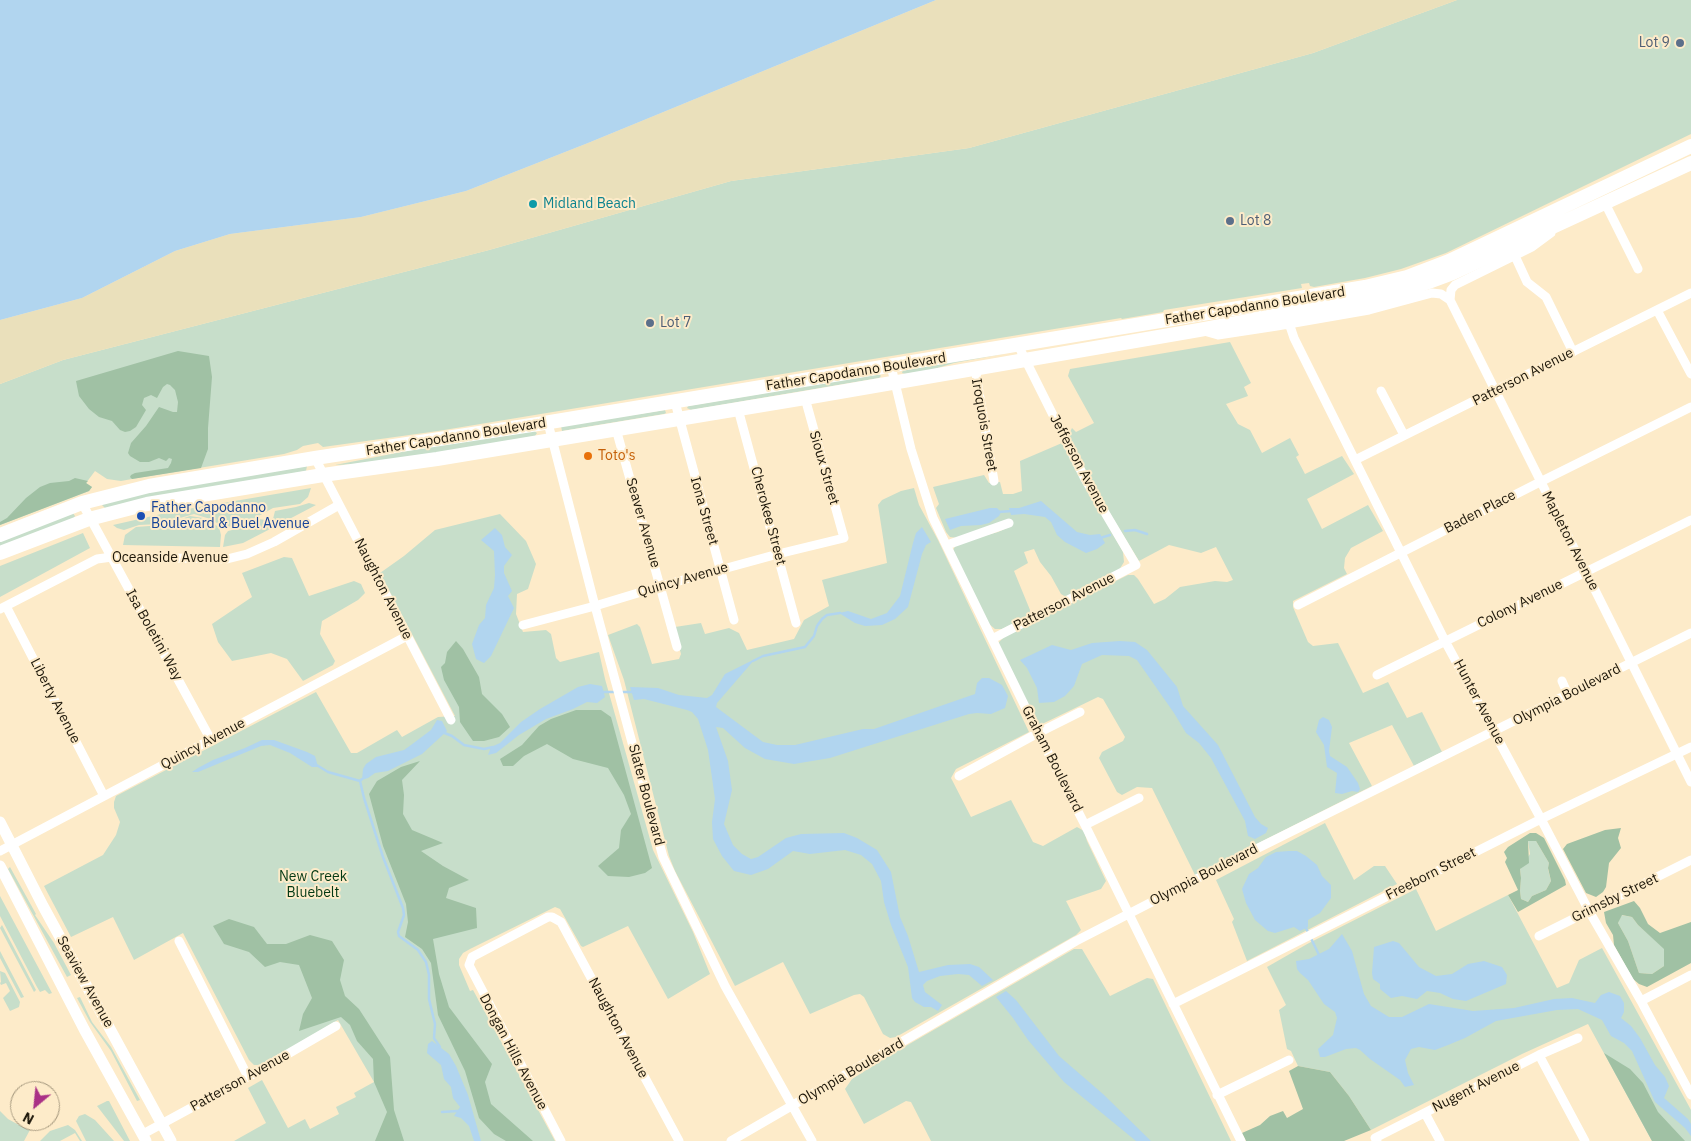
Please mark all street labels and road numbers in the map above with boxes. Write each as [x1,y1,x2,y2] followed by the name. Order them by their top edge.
[1164,283,1346,329] street label: Father Capodanno Boulevard
[1470,344,1576,410] street label: Patterson Avenue
[765,349,947,395] street label: Father Capodanno Boulevard
[968,377,1000,473] street label: Iroquois Street
[1046,412,1112,516] street label: Jefferson Avenue
[365,414,547,460] street label: Father Capodanno Boulevard
[805,429,843,507] street label: Sioux Street
[747,465,789,567] street label: Cherokee Street
[686,475,722,547] street label: Iona Street
[622,476,664,570] street label: Seaver Avenue
[1441,487,1519,537] street label: Baden Place
[1538,489,1602,593] street label: Mapleton Avenue
[350,536,416,642] street label: Naughton Avenue
[112,550,228,566] street label: Oceanside Avenue
[636,559,730,601] street label: Quincy Avenue
[1011,569,1117,635] street label: Patterson Avenue
[1474,576,1566,632] street label: Colony Avenue
[122,587,186,683] street label: Isa Boletini Way
[26,656,84,746] street label: Liberty Avenue
[1450,657,1508,747] street label: Hunter Avenue
[1510,661,1624,729] street label: Olympia Boulevard
[1018,703,1086,815] street label: Graham Boulevard
[158,715,248,773] street label: Quincy Avenue
[624,743,668,847] street label: Slater Boulevard
[1147,841,1261,909] street label: Olympia Boulevard
[1383,844,1479,904] street label: Freeborn Street
[1569,870,1661,926] street label: Grimsby Street
[53,933,117,1031] street label: Seaview Avenue
[584,975,652,1081] street label: Naughton Avenue
[475,991,551,1113] street label: Dongan Hills Avenue
[795,1035,907,1109] street label: Olympia Boulevard
[187,1047,293,1115] street label: Patterson Avenue
[1430,1058,1522,1116] street label: Nugent Avenue

